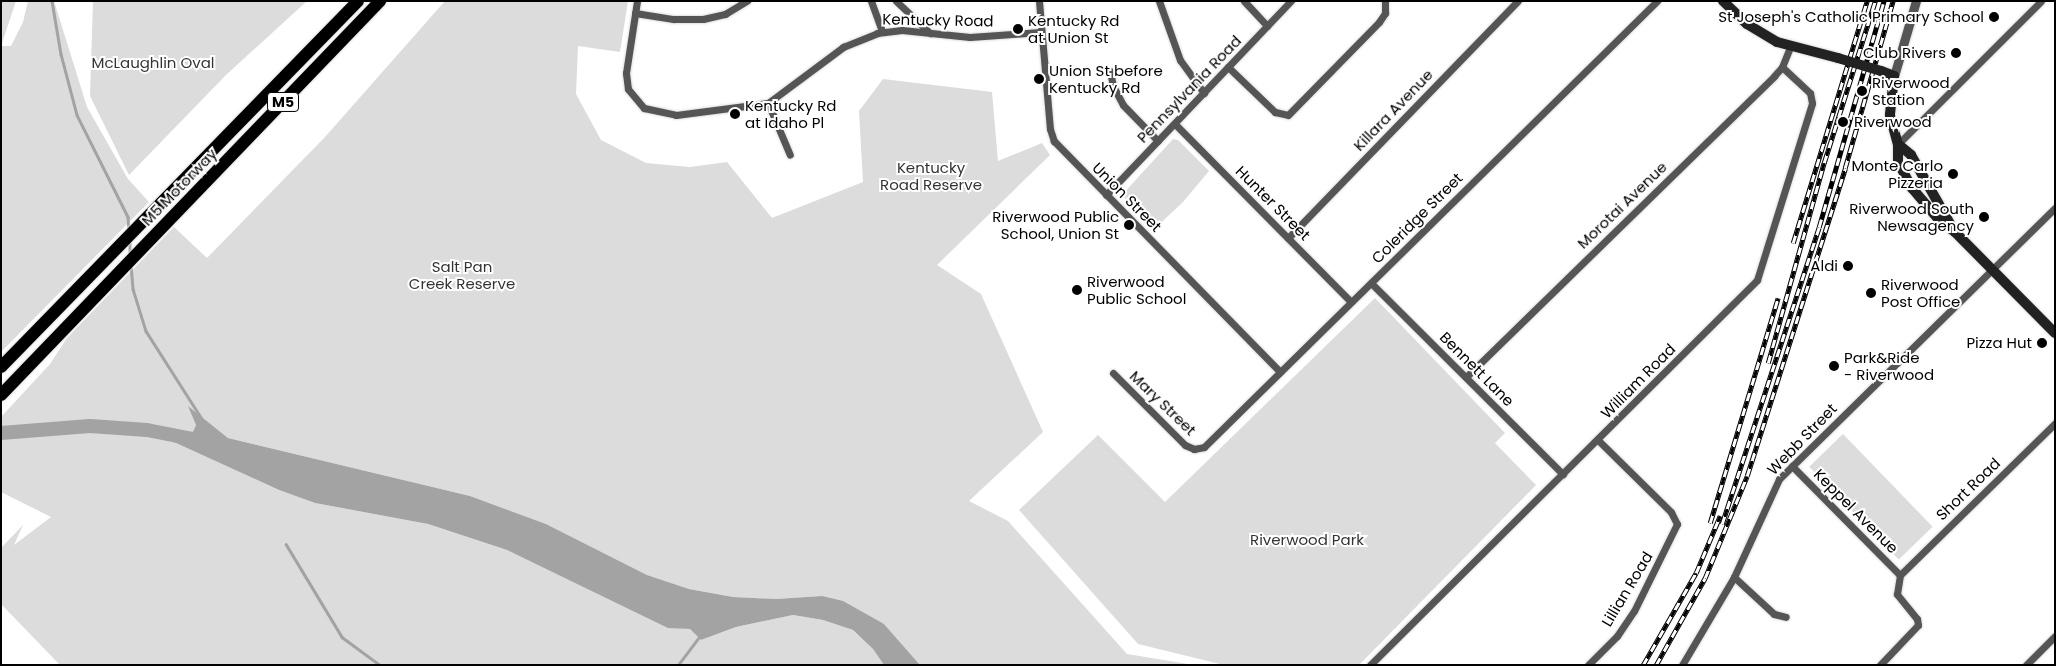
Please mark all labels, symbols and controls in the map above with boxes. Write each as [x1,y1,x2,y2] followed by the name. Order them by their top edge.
[1718,8,1984,26] place label: St Joseph's Catholic Primary School
[882,10,994,30] street label: Kentucky Road
[1028,11,1119,46] place label: Kentucky Rd at Union St
[1988,11,2000,23] marker: St Joseph's Catholic Primary School
[1012,23,1024,35] marker: Kentucky Rd at Union St
[1133,32,1245,146] street label: Pennsylvania Road
[1863,44,1946,62] place label: Club Rivers
[1950,47,1962,59] marker: Club Rivers
[92,54,214,72] park label: McLaughlin Oval
[1049,61,1163,96] place label: Union St before Kentucky Rd
[1350,66,1436,154] street label: Killara Avenue
[1033,73,1045,85] marker: Union St before Kentucky Rd
[1872,73,1950,108] place label: Riverwood Station
[1856,85,1868,97] marker: Riverwood Station
[267,90,299,114] road number: M5
[745,96,836,131] place label: Kentucky Rd at Idaho Pl
[729,108,741,120] marker: Kentucky Rd at Idaho Pl
[1854,113,1932,131] place label: Riverwood
[1836,115,1850,129] marker: Riverwood
[138,145,220,229] street label: M5 Motorway
[1852,156,1943,191] place label: Monte Carlo Pizzeria
[880,158,982,193] park label: Kentucky Road Reserve
[1574,158,1670,252] street label: Morotai Avenue
[1089,159,1165,235] street label: Union Street
[1232,162,1314,244] street label: Hunter Street
[1947,168,1959,180] marker: Monte Carlo Pizzeria
[1368,169,1466,267] street label: Coleridge Street
[1849,199,1974,234] place label: Riverwood South Newsagency
[992,207,1119,242] place label: Riverwood Public School, Union St
[1978,211,1990,223] marker: Riverwood South Newsagency
[1123,219,1135,231] marker: Riverwood Public School, Union St
[409,257,515,292] park label: Salt Pan Creek Reserve
[1810,257,1838,275] place label: Aldi
[1842,260,1854,272] marker: Aldi
[1087,272,1186,307] place label: Riverwood Public School
[1881,275,1960,310] place label: Riverwood Post Office
[1071,284,1083,296] marker: Riverwood Public School
[1865,287,1877,299] marker: Riverwood Post Office
[1436,328,1518,410] street label: Bennett Lane
[1966,334,2032,352] place label: Pizza Hut
[2036,337,2048,349] marker: Pizza Hut
[1597,340,1679,422] street label: William Road
[1844,348,1934,383] place label: Park&Ride - Riverwood
[1828,360,1840,372] marker: Park&Ride - Riverwood
[1126,367,1200,439] street label: Mary Street
[1764,400,1840,478] street label: Webb Street
[1932,454,2004,524] street label: Short Road
[1810,465,1902,557] street label: Keppel Avenue
[1250,531,1364,549] park label: Riverwood Park
[1598,548,1656,630] street label: Lillian Road

